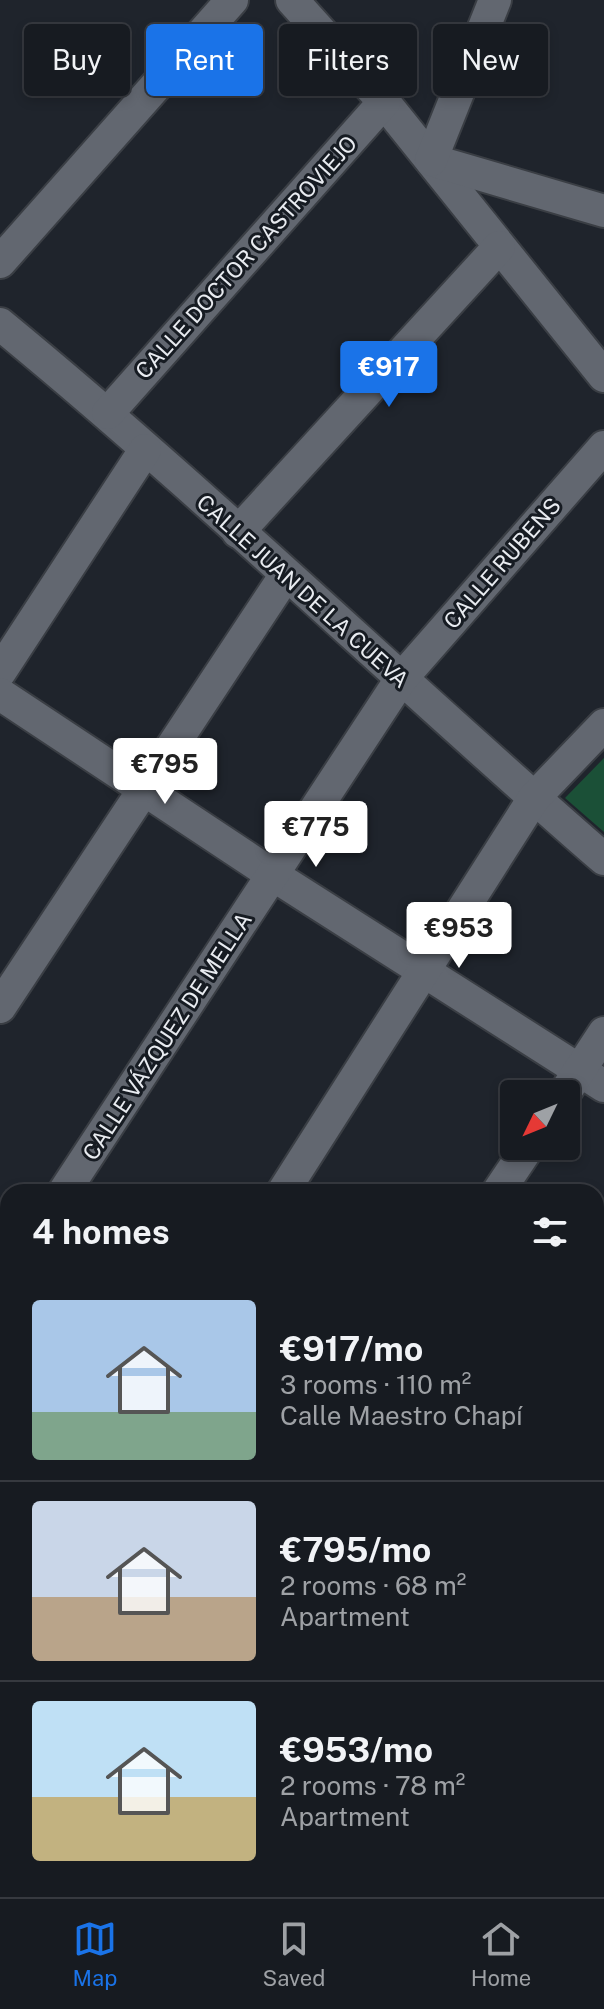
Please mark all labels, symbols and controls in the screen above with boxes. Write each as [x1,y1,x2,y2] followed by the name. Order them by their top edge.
[24,24,130,96] chip: Buy
[146,24,263,96] chip: Rent
[279,24,417,96] chip: Filters
[433,24,548,96] chip: New
[130,130,362,384] street label: CALLE DOCTOR CASTROVIEJO
[342,341,436,409] pin: €917
[358,351,420,382] text: €917
[192,489,414,693] street label: CALLE JUAN DE LA CUEVA
[438,492,566,634] street label: CALLE RUBENS
[118,738,212,806] pin: €795
[131,748,199,779] text: €795
[269,801,363,869] pin: €775
[282,811,350,842] text: €775
[412,902,506,970] pin: €953
[77,907,257,1165] street label: CALLE VÁZQUEZ DE MELLA
[425,912,493,943] text: €953
[500,1080,580,1160] north arrow
[500,1080,580,1160] map controls
[528,1210,572,1254] icon: filters
[32,1212,170,1252] text: 4 homes
[280,1329,423,1369] text: €917/mo
[96,1332,192,1428] icon: home
[280,1369,471,1400] text: 3 rooms · 110 m²
[280,1400,522,1431] text: Calle Maestro Chapí
[280,1530,431,1570] text: €795/mo
[96,1533,192,1629] icon: home
[280,1570,466,1601] text: 2 rooms · 68 m²
[280,1601,410,1632] text: Apartment
[280,1730,433,1770] text: €953/mo
[96,1733,192,1829] icon: home
[280,1770,465,1801] text: 2 rooms · 78 m²
[280,1801,410,1832] text: Apartment
[73,1917,117,1991] tab: Map
[263,1917,325,1991] tab: Saved
[471,1917,531,1991] tab: Home

